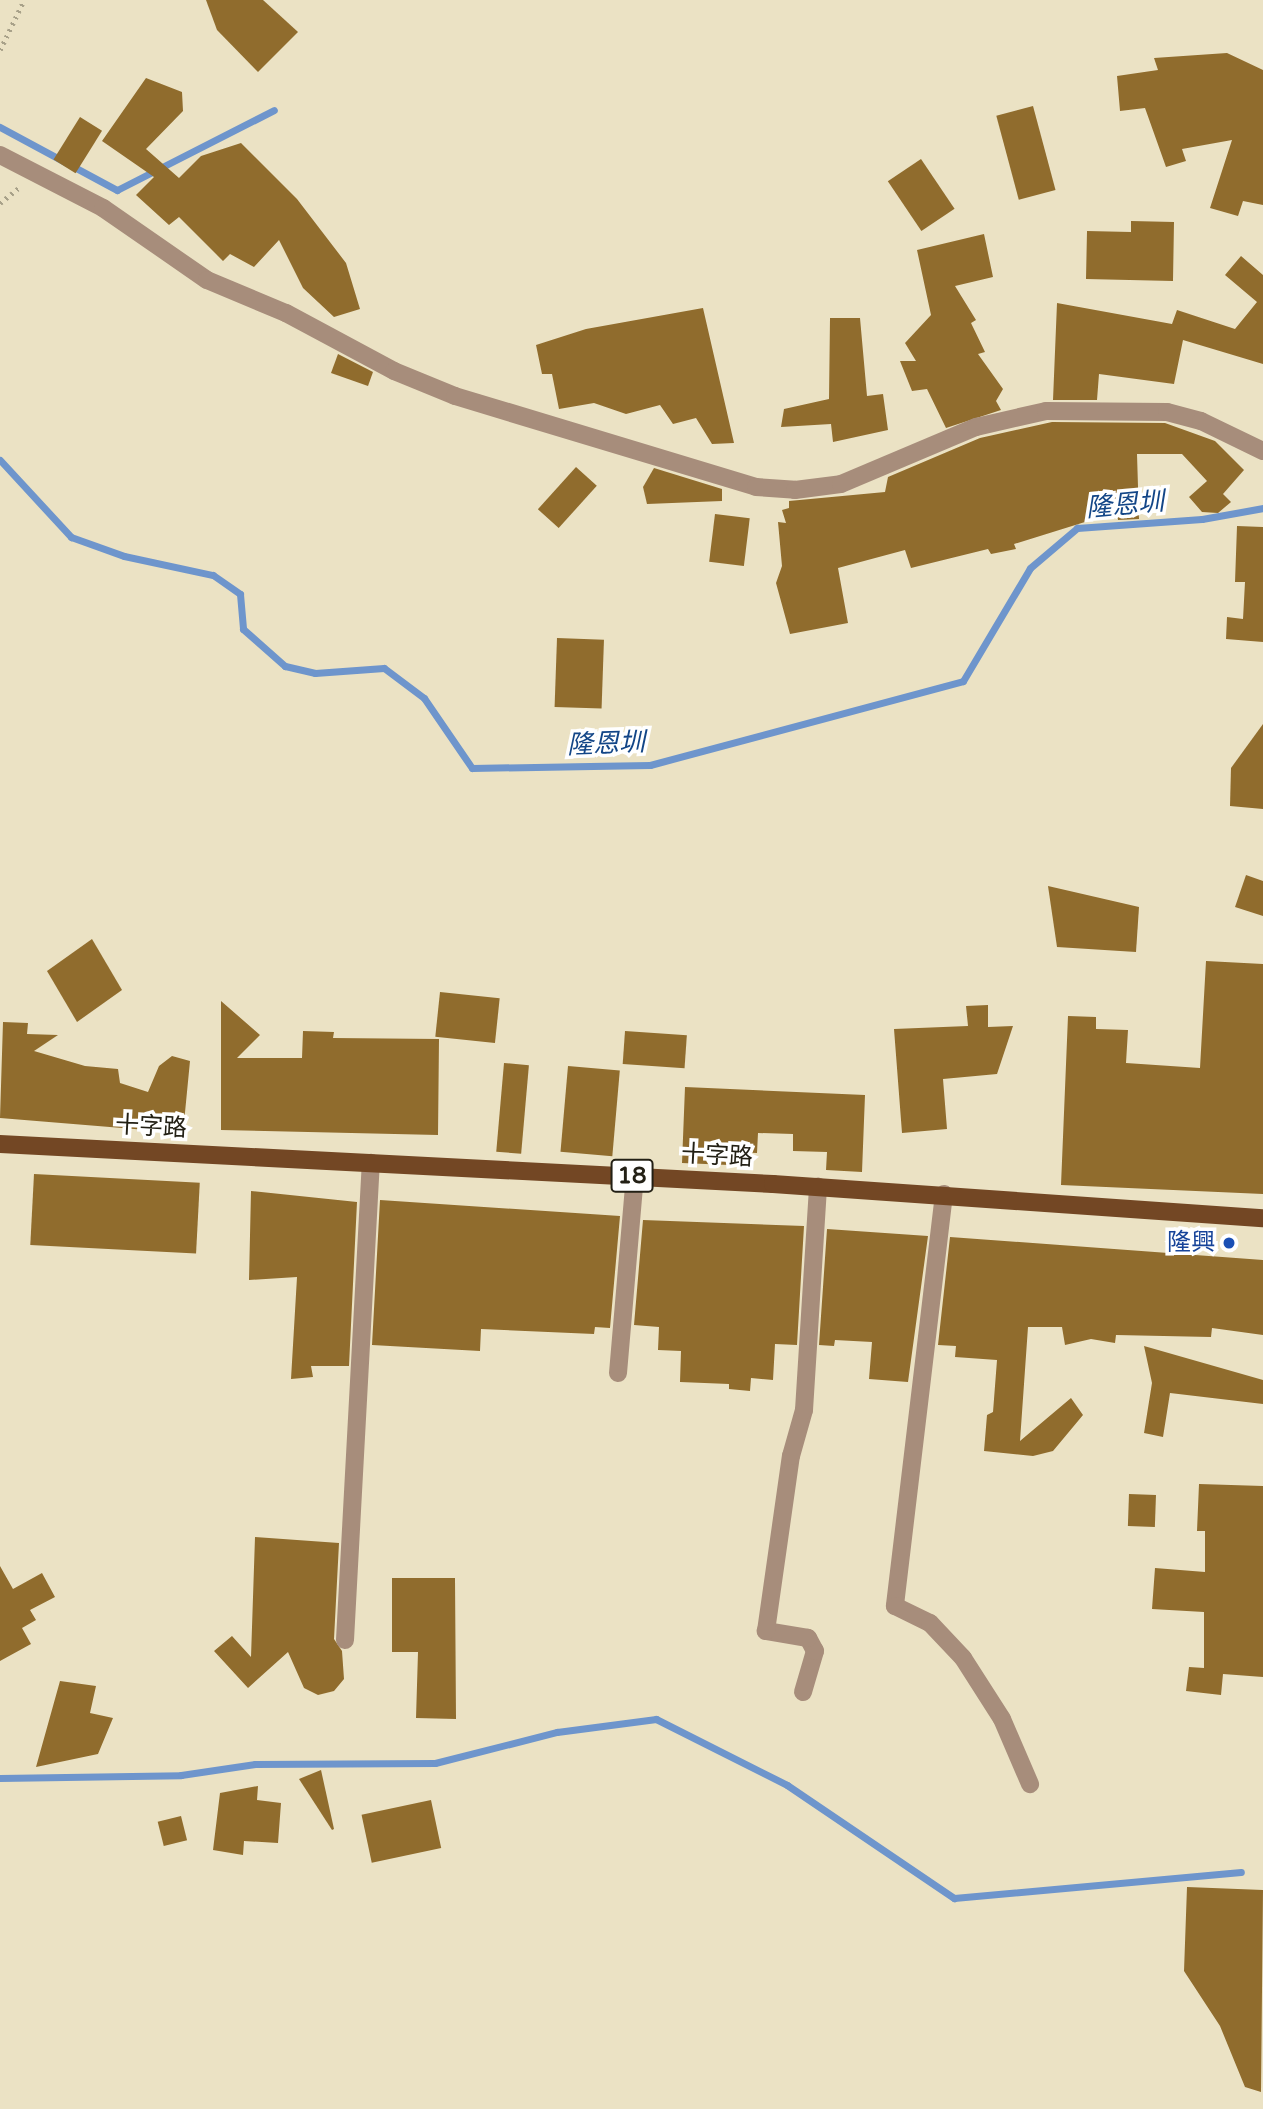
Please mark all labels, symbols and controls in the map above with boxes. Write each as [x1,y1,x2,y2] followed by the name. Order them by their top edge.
[1085,486,1165,524] water label: 隆恩圳
[566,727,646,761] water label: 隆恩圳
[114,1111,188,1143] street label: 十字路
[680,1140,754,1172] street label: 十字路
[609,1156,655,1196] road number: 18
[1167,1229,1215,1257] place label: 隆興
[1221,1235,1237,1251] marker: 隆興

